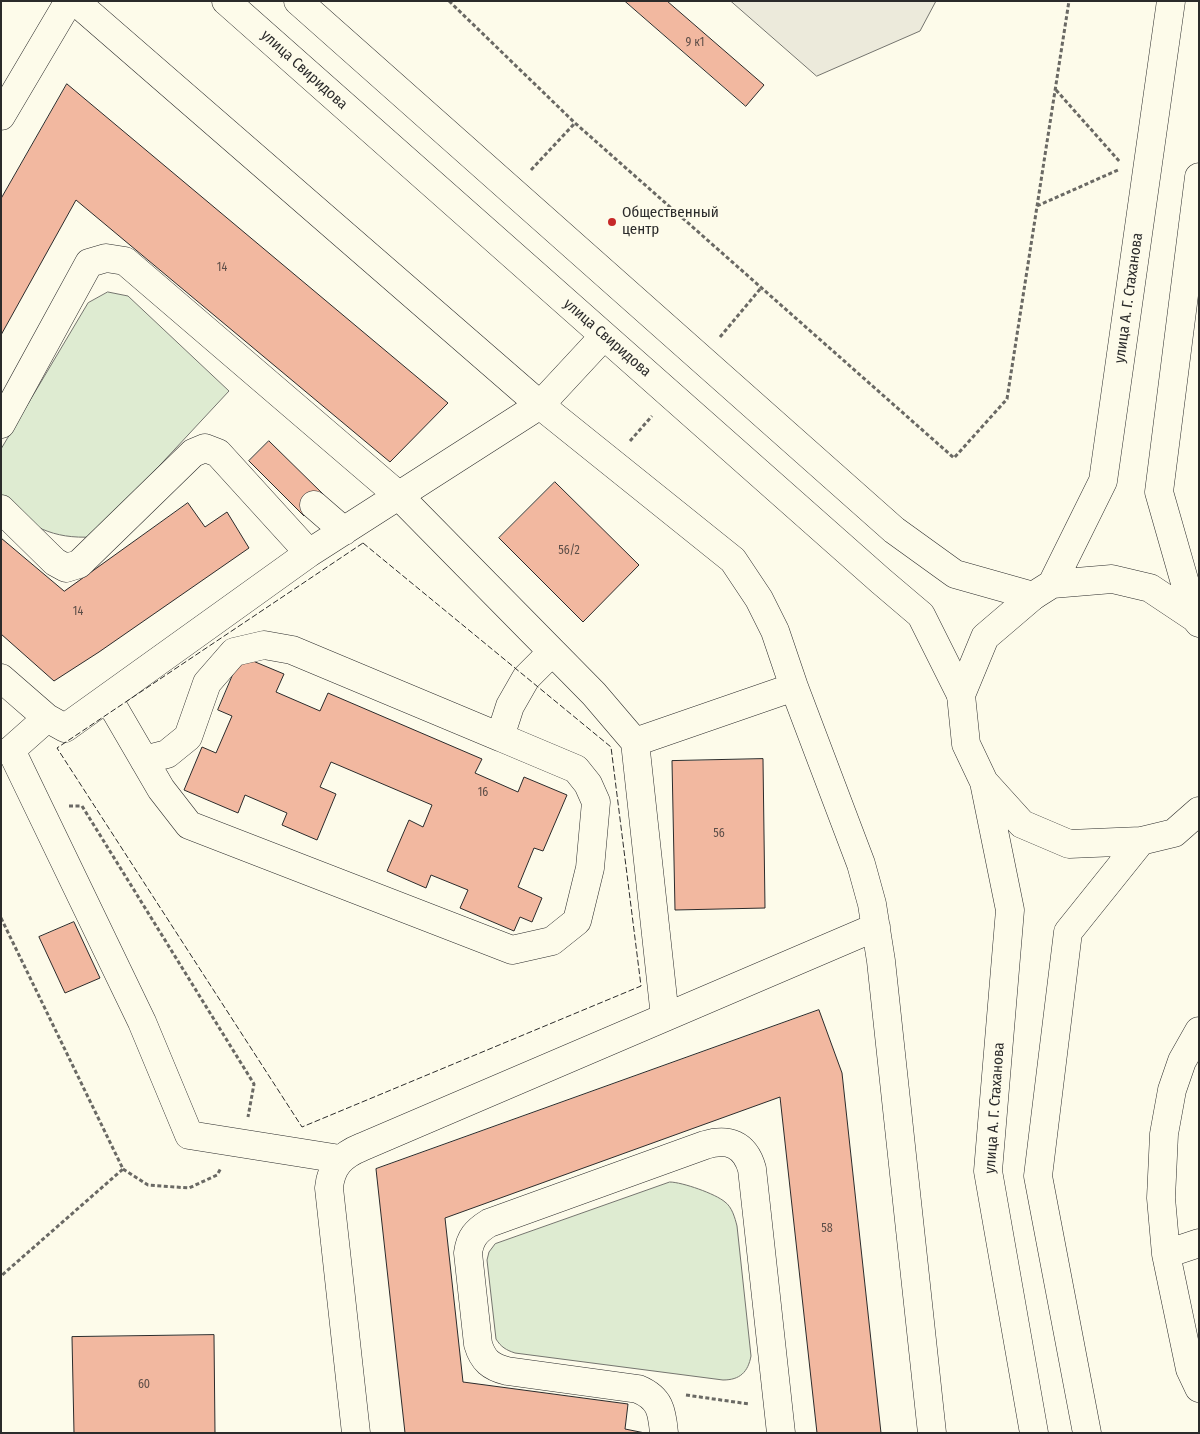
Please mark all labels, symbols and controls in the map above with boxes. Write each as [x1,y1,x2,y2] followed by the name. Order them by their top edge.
[257,26,351,114] street label: улица Свиридова
[686,36,704,50] house number: 9 к1
[622,204,719,239] place label: Общественный центр
[606,216,618,228] marker: Общественный центр
[1111,232,1147,364] street label: улица А. Г. Стаханова
[217,261,227,275] house number: 14
[559,295,655,381] street label: улица Свиридова
[558,544,580,558] house number: 56/2
[73,605,83,619] house number: 14
[478,786,488,800] house number: 16
[713,827,725,841] house number: 56
[981,1042,1009,1174] street label: улица А. Г. Стаханова
[821,1222,833,1236] house number: 58
[138,1378,150,1392] house number: 60

